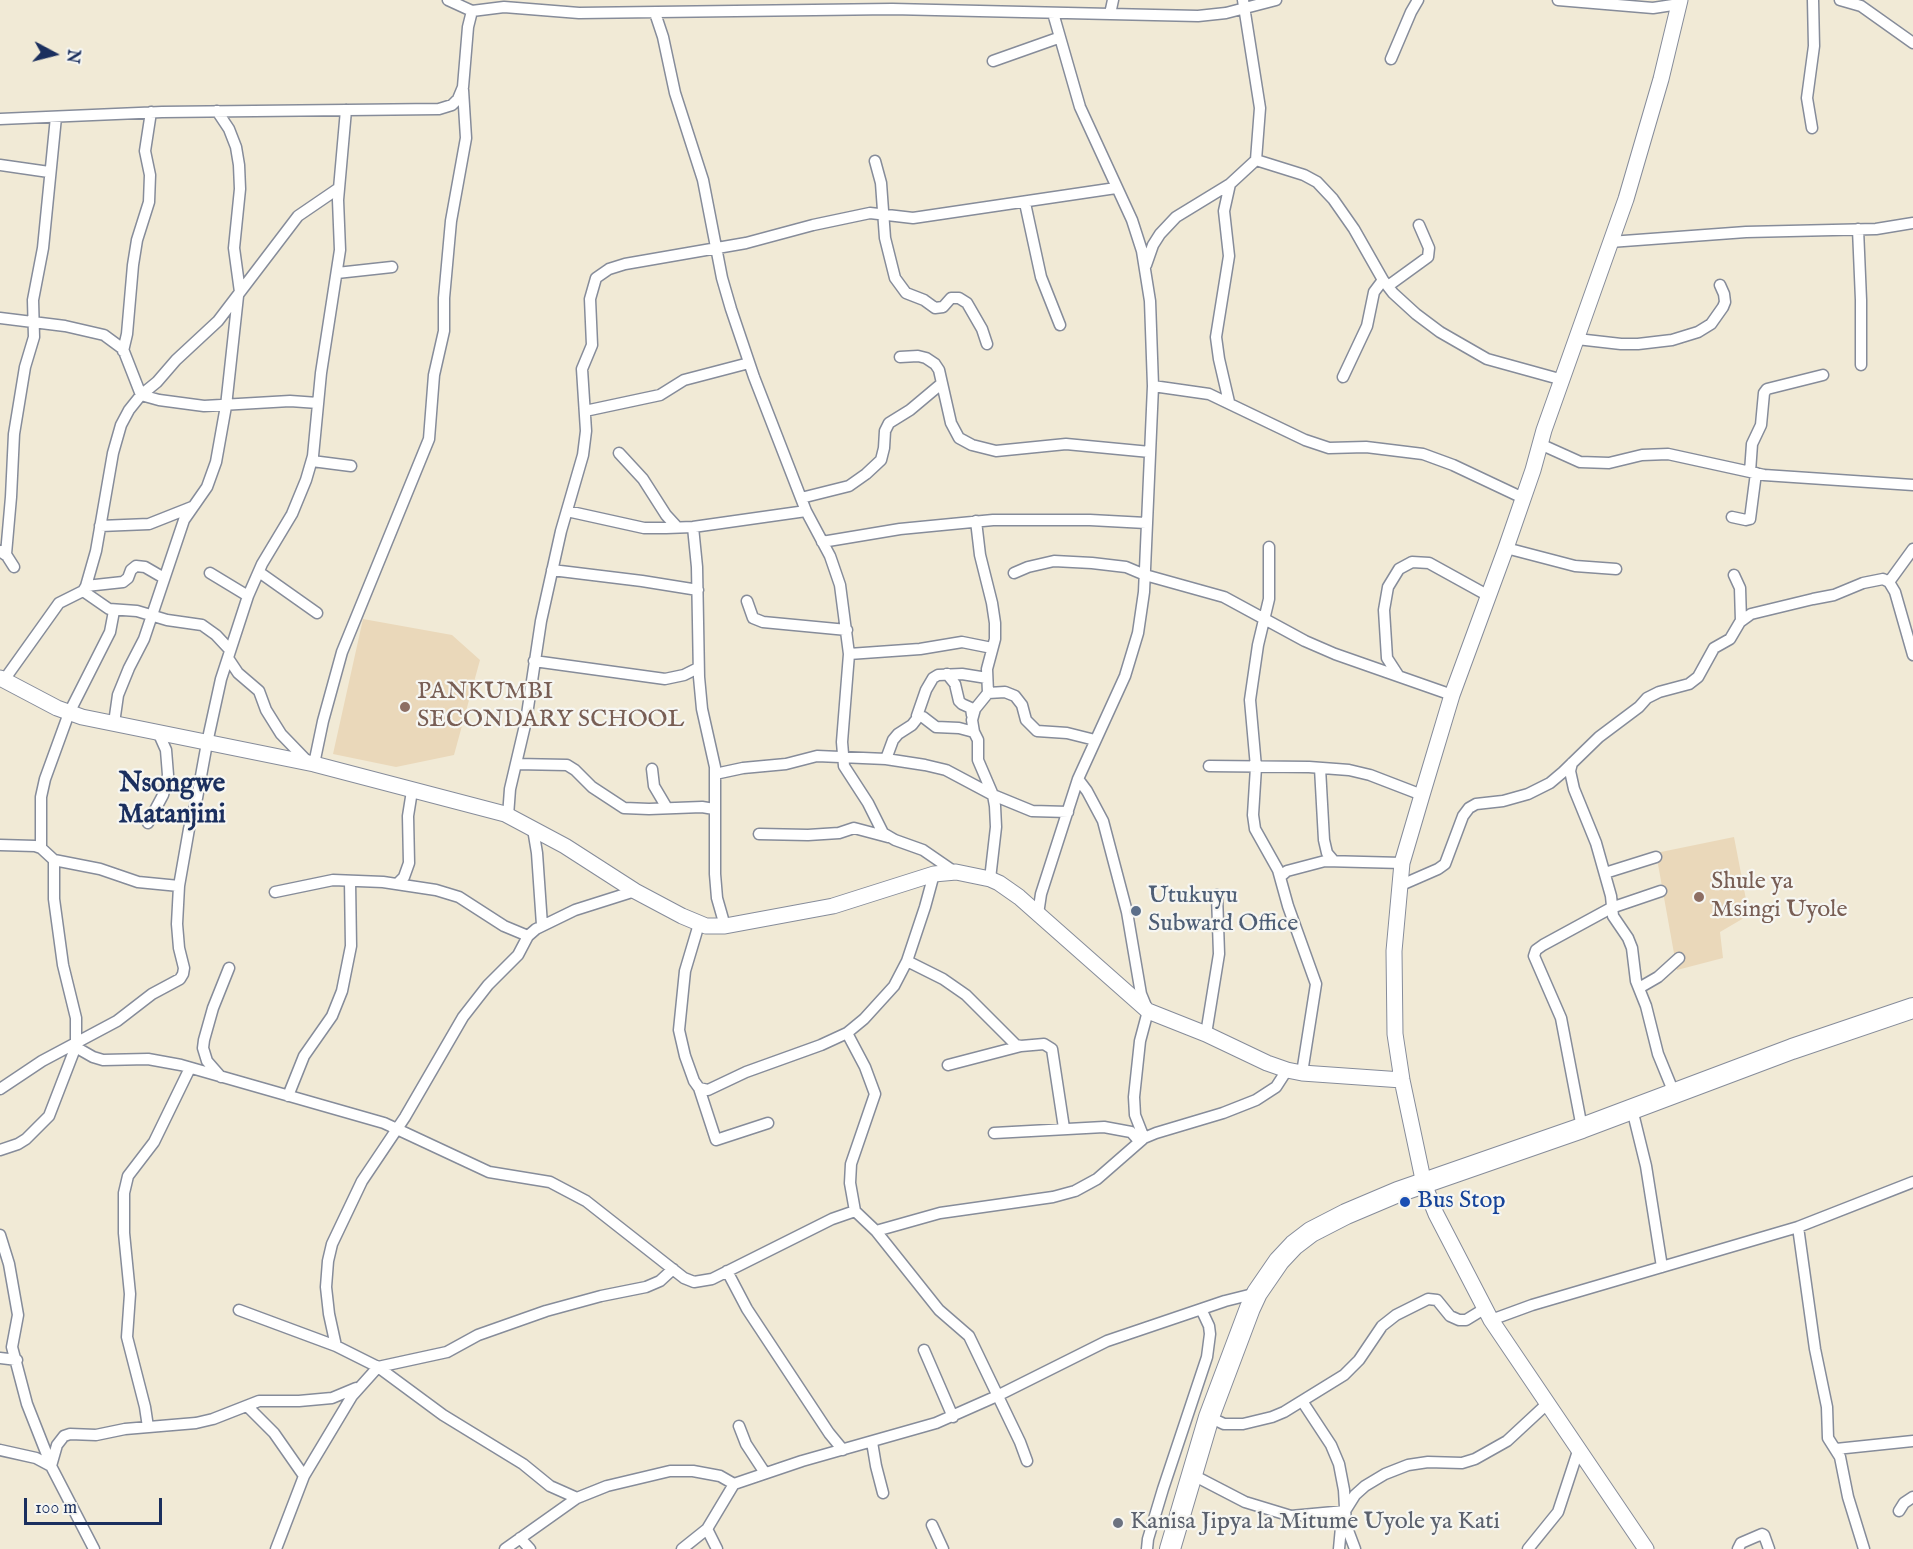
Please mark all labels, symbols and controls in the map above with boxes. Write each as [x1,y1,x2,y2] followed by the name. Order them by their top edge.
[24,24,84,84] north arrow
[61,48,83,64] text: N
[417,679,684,735] place label: PANKUMBI SECONDARY SCHOOL
[398,700,412,714] marker: PANKUMBI SECONDARY SCHOOL
[118,769,226,832] district label: Nsongwe Matanjini
[1711,869,1848,925] place label: Shule ya Msingi Uyole
[1148,883,1298,939] place label: Utukuyu Subward Office
[1692,890,1706,904] marker: Shule ya Msingi Uyole
[1129,904,1143,918] marker: Utukuyu Subward Office
[1417,1188,1505,1216] place label: Bus Stop
[1398,1195,1412,1209] marker: Bus Stop
[27,1486,165,1524] scale bar
[35,1497,77,1520] text: 100 m
[1130,1509,1500,1537] place label: Kanisa Jipya la Mitume Uyole ya Kati
[1111,1516,1125,1530] marker: Kanisa Jipya la Mitume Uyole ya Kati

